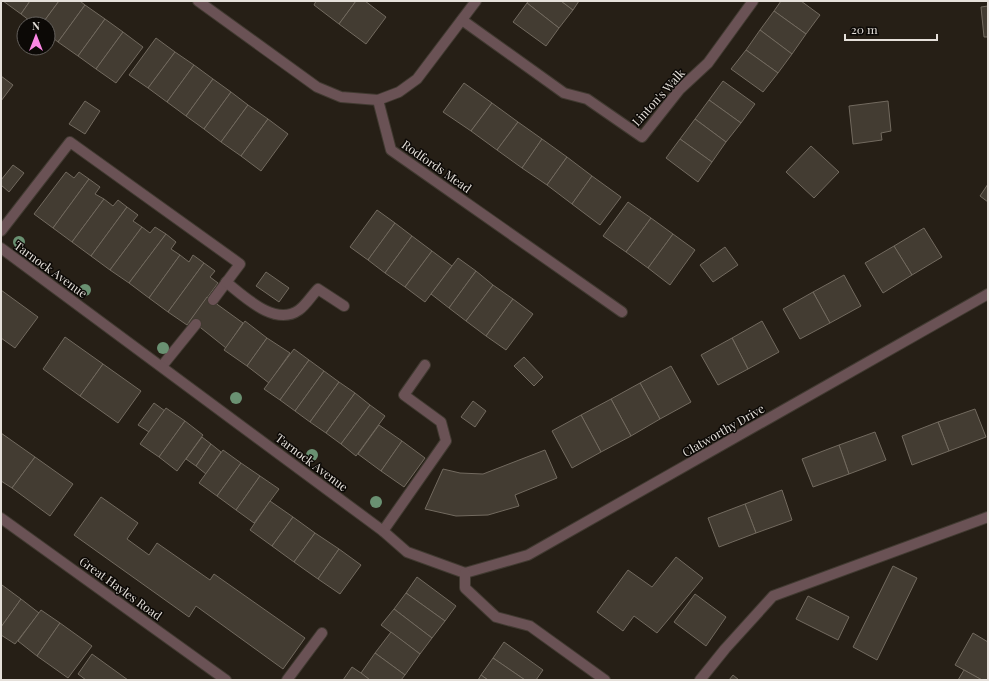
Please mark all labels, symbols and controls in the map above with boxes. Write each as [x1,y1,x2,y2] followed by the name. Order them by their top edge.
[16,16,56,56] north arrow
[845,16,937,42] scale bar
[32,18,40,33] text: N
[851,21,878,37] text: 20 m
[628,65,688,129] street label: Linton's Walk
[399,136,475,196] street label: Rodfords Mead
[11,237,91,301] street label: Tarnock Avenue
[679,400,767,460] street label: Clatworthy Drive
[273,429,351,495] street label: Tarnock Avenue
[77,553,165,623] street label: Great Hayles Road

